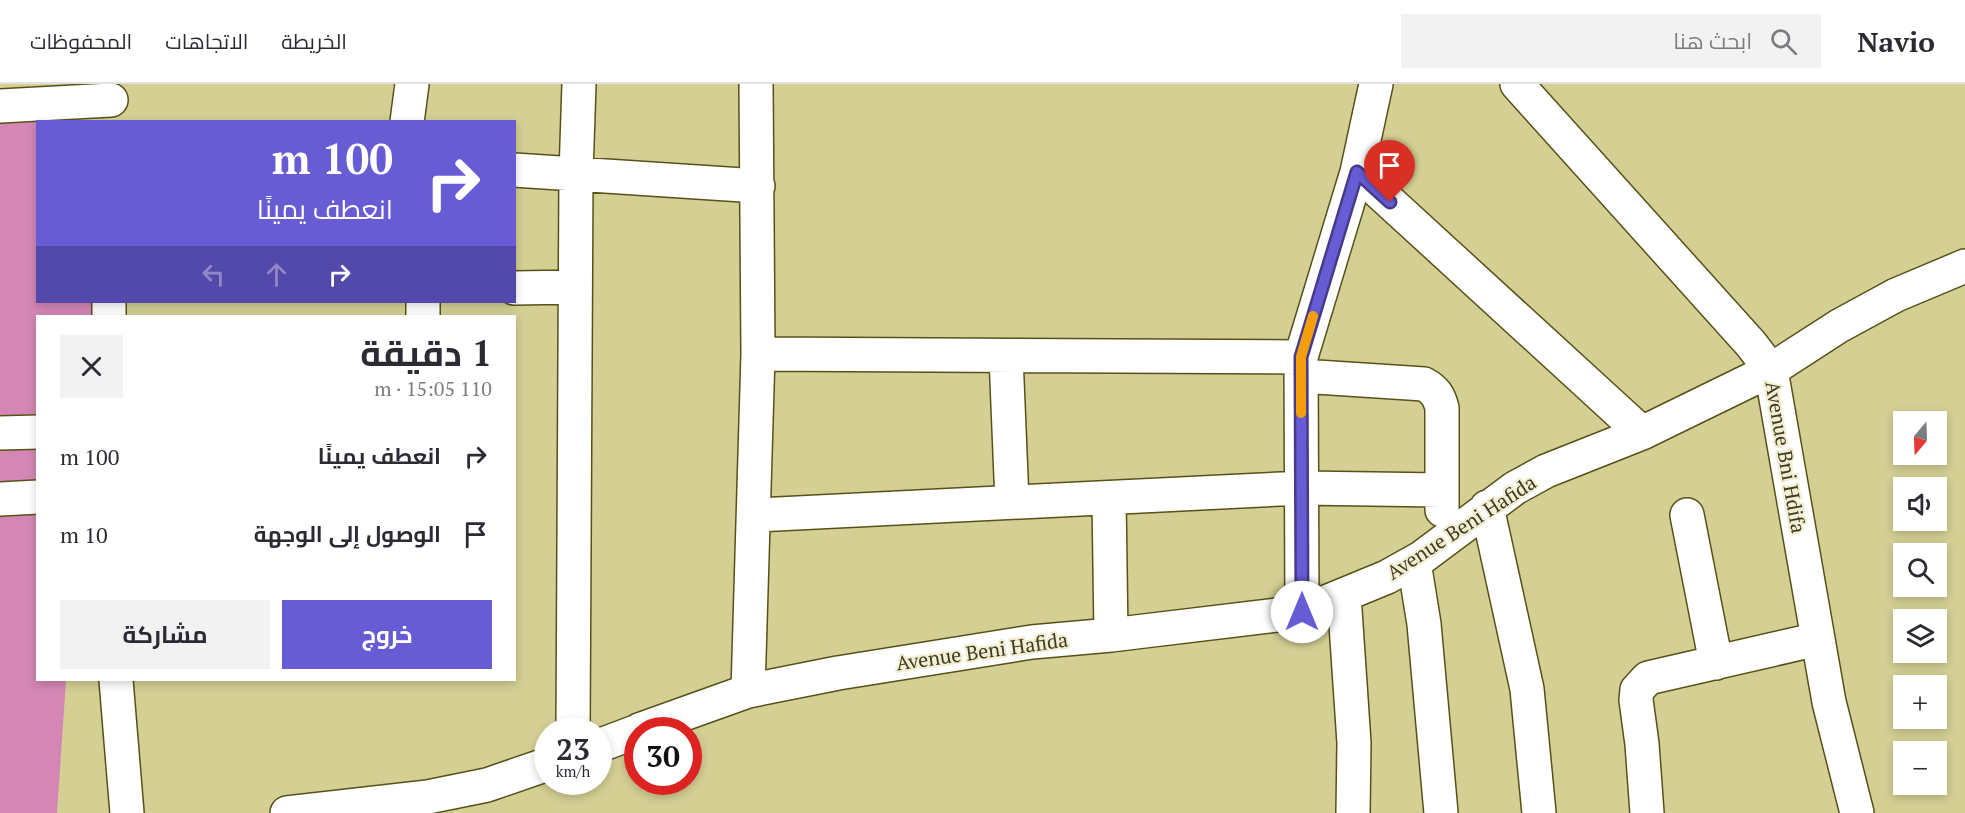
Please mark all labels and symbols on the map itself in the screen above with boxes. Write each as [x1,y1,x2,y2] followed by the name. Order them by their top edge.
[1364,140,1415,202] pin
[1759,379,1813,535] street label: Avenue Bni Hdifa
[1893,411,1947,465] north arrow
[1381,468,1541,586] street label: Avenue Beni Hafida
[1270,580,1334,644] position arrow
[894,626,1070,676] street label: Avenue Beni Hafida
[624,717,702,795] speed limit sign: 30

